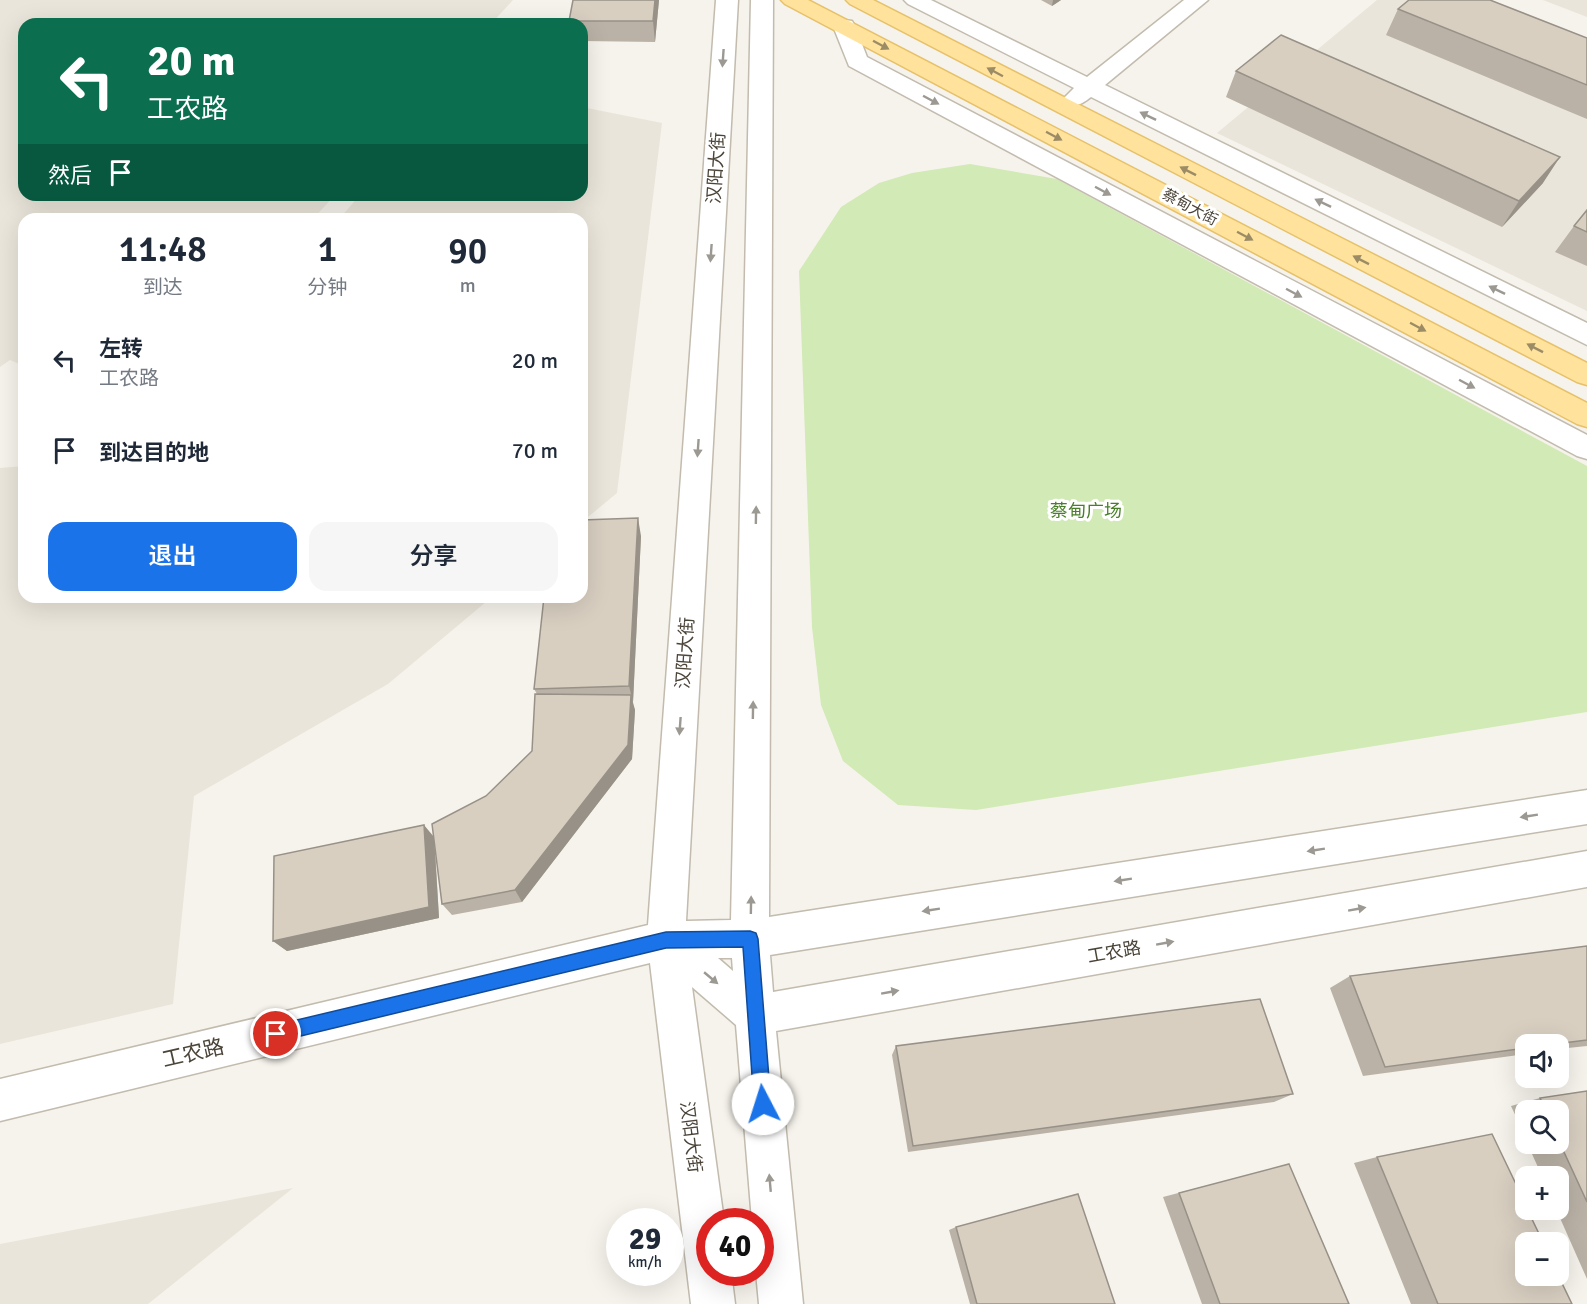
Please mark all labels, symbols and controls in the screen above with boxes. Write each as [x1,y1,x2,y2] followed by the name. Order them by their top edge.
[147,36,236,87] text: 20 m
[873,40,890,50] one-way arrow
[48,42,126,120] icon: left
[718,49,728,68] one-way arrow
[987,67,1004,77] one-way arrow
[147,93,228,126] text: 工农路
[923,95,940,105] one-way arrow
[1139,111,1156,121] one-way arrow
[703,131,729,205] street label: 汉阳大街
[1046,131,1063,141] one-way arrow
[104,156,137,189] icon: arrive
[48,162,92,189] text: 然后
[1179,166,1196,176] one-way arrow
[1159,185,1221,229] street label: 蔡甸大街
[1095,187,1112,196] one-way arrow
[1314,198,1331,208] one-way arrow
[119,227,207,272] text: 11:48
[318,227,337,272] text: 1
[448,229,487,274] text: 90
[1236,231,1254,241] one-way arrow
[706,243,715,262] one-way arrow
[1353,255,1370,265] one-way arrow
[460,273,476,298] text: m
[143,275,183,300] text: 到达
[308,275,348,300] text: 分钟
[1488,285,1505,295] one-way arrow
[1286,288,1303,298] one-way arrow
[1409,322,1426,332] one-way arrow
[99,335,143,362] text: 左转
[48,344,81,377] icon: left
[1526,344,1544,354] one-way arrow
[512,347,558,374] text: 20 m
[99,366,159,391] text: 工农路
[1458,379,1475,389] one-way arrow
[48,434,81,467] icon: arrive
[512,437,558,464] text: 70 m
[693,438,703,457] one-way arrow
[99,439,209,466] text: 到达目的地
[1050,500,1122,522] park label: 蔡甸广场
[751,505,761,524] one-way arrow
[48,522,297,591] button: 退出
[309,522,558,591] button: 分享
[672,616,698,690] street label: 汉阳大街
[748,700,758,719] one-way arrow
[675,717,685,736] one-way arrow
[1520,812,1539,821] one-way arrow
[1306,845,1325,854] one-way arrow
[1114,876,1133,885] one-way arrow
[746,895,756,914] one-way arrow
[1348,905,1367,914] one-way arrow
[921,906,940,915] one-way arrow
[1086,936,1142,968] street label: 工农路
[1155,938,1174,947] one-way arrow
[703,971,718,984] one-way arrow
[881,987,900,996] one-way arrow
[250,1008,301,1059] pin
[259,1017,292,1050] icon: arrive
[159,1033,227,1073] street label: 工农路
[1515,1034,1569,1286] map controls
[1515,1034,1569,1088] button: sound
[731,1072,795,1136] position arrow
[676,1100,706,1174] street label: 汉阳大街
[1515,1100,1569,1154] button: search
[1515,1166,1569,1220] button: +
[765,1173,775,1192] one-way arrow
[696,1208,774,1286] speed limit sign: 40
[629,1221,661,1258] text: 29
[1515,1232,1569,1286] button: −
[628,1253,662,1271] text: km/h

